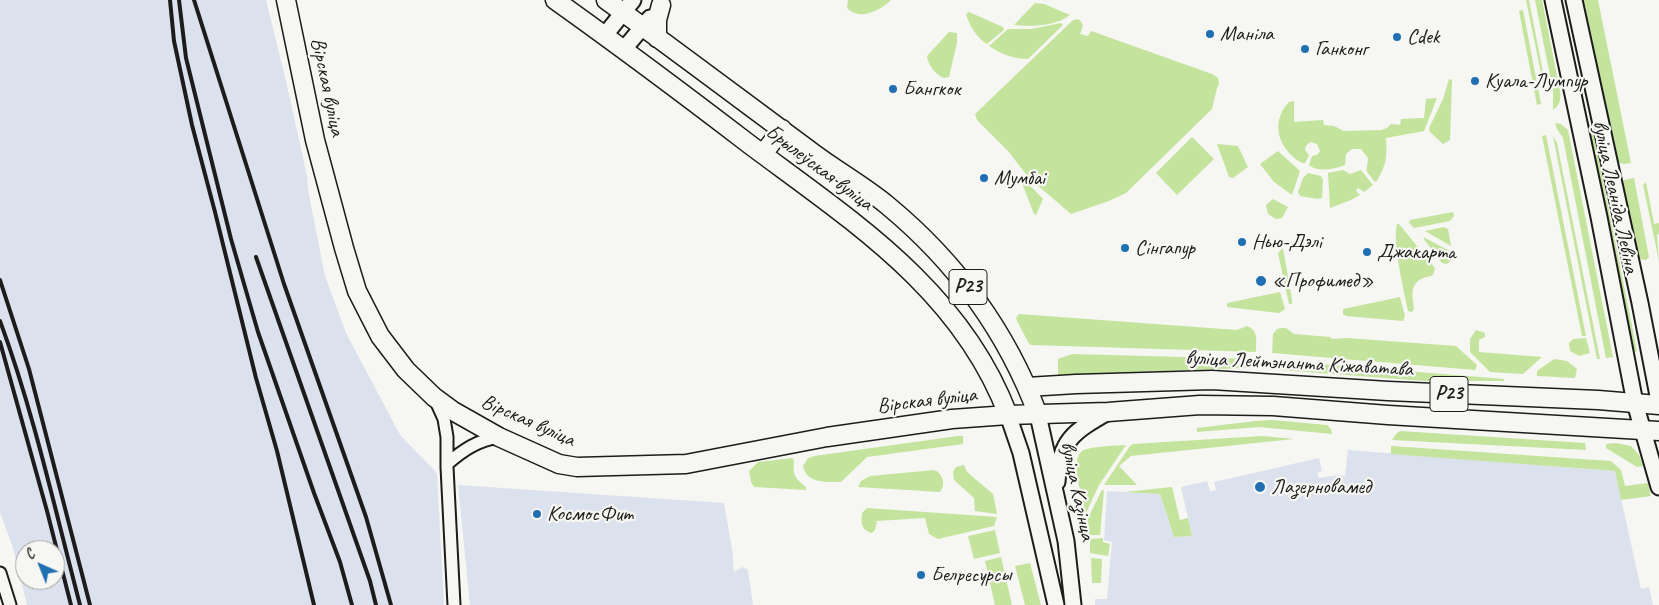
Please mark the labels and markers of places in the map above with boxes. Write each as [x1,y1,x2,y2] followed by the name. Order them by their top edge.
[1220,21,1273,47] place label: Маніла
[1407,24,1439,50] place label: Cdek
[1204,28,1216,40] marker: Маніла
[1391,31,1403,43] marker: Cdek
[1315,36,1367,62] place label: Ганконг
[1299,43,1311,55] marker: Ганконг
[1485,68,1587,94] place label: Куала-Лумпур
[1469,75,1481,87] marker: Куала-Лумпур
[903,76,960,102] place label: Бангкок
[887,83,899,95] marker: Бангкок
[994,165,1045,191] place label: Мумбаі
[978,172,990,184] marker: Мумбаі
[1252,229,1322,255] place label: Нью-Дэлі
[1135,235,1195,261] place label: Сінгапур
[1236,236,1248,248] marker: Нью-Дэлі
[1377,239,1455,265] place label: Джакарта
[1119,242,1131,254] marker: Сінгапур
[1361,246,1373,258] marker: Джакарта
[1272,268,1374,294] place label: «Профимед»
[1254,274,1268,288] marker: «Профимед»
[1271,474,1371,500] place label: Лазерновамед
[1253,480,1267,494] marker: Лазерновамед
[547,501,633,527] place label: КосмосФит
[531,508,543,520] marker: КосмосФит
[931,562,1011,588] place label: Белресурсы
[915,569,927,581] marker: Белресурсы

